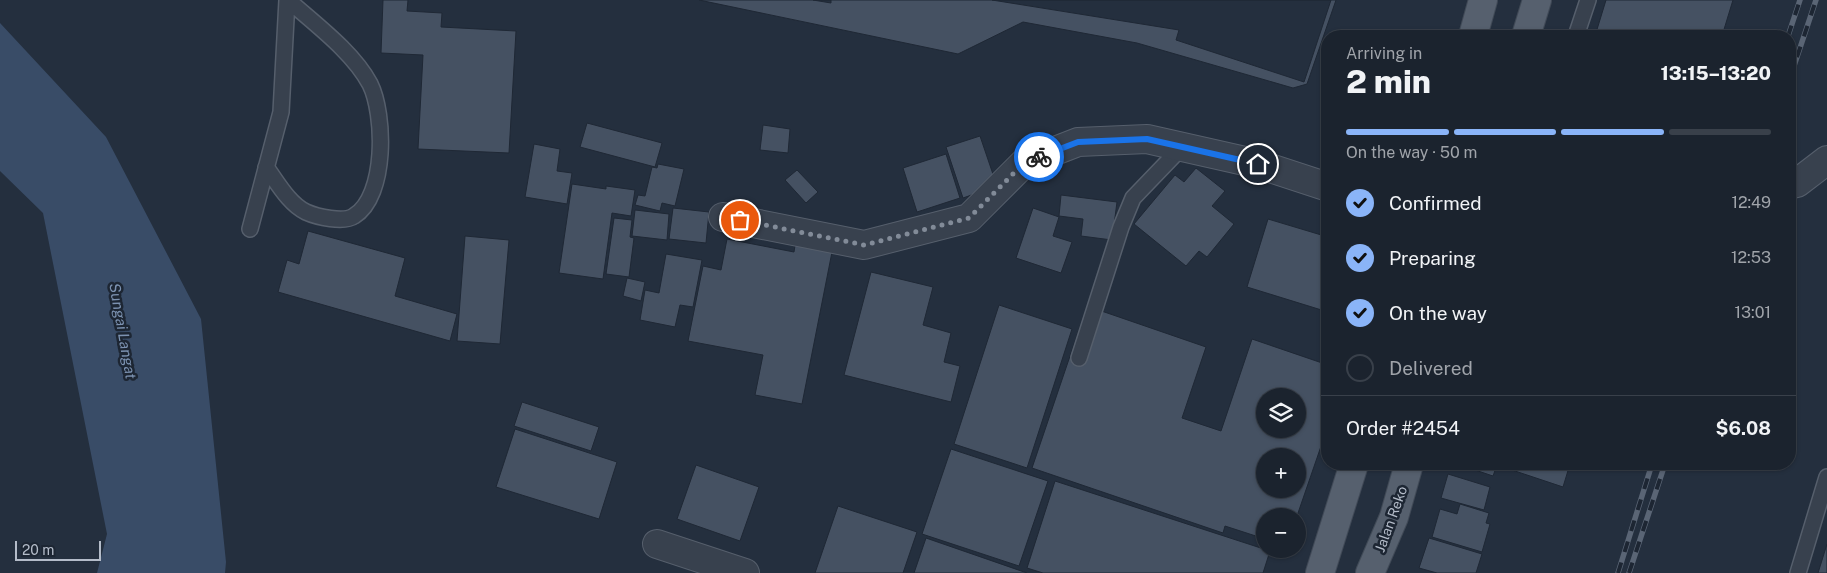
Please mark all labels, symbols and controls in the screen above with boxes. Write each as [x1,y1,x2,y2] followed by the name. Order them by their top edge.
[1346,44,1422,63] text: Arriving in
[1660,62,1771,84] text: 13:15–13:20
[1346,63,1431,100] text: 2 min
[1014,132,1064,182] courier
[1025,143,1053,171] icon: bike
[1237,143,1279,185] pin
[1346,143,1477,162] text: On the way · 50 m
[1244,150,1272,178] icon: home
[1346,189,1374,217] icon: check
[1389,192,1482,214] text: Confirmed
[1731,193,1771,212] text: 12:49
[719,199,761,241] pin
[726,206,754,234] icon: bag
[1346,244,1374,272] icon: check
[1389,247,1476,269] text: Preparing
[1731,248,1771,267] text: 12:53
[106,282,140,381] water label: Sungai Langat
[1346,299,1374,327] icon: check
[1389,302,1487,324] text: On the way
[1734,303,1771,322] text: 13:01
[1389,357,1473,379] text: Delivered
[1256,388,1306,558] map controls
[1256,388,1306,438] button: layers
[1346,417,1460,439] text: Order #2454
[1715,417,1771,439] text: $6.08
[1256,448,1306,498] button: +
[1372,484,1410,554] street label: Jalan Reko
[1256,508,1306,558] button: −
[15,538,101,561] scale bar
[22,542,54,558] text: 20 m

